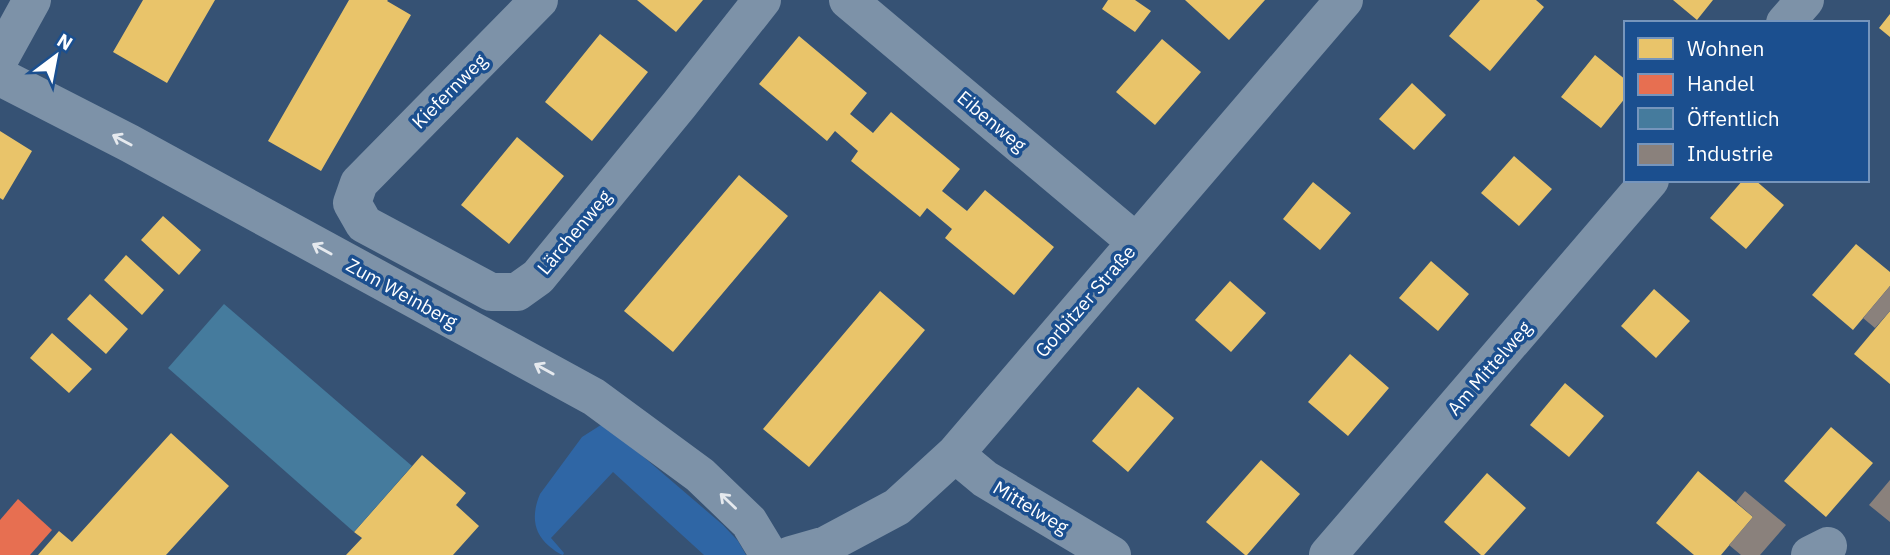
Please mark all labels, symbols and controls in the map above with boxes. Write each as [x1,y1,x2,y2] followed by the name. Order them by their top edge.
[21,21,91,91] north arrow
[1624,21,1869,182] legend
[53,28,77,55] text: N
[1687,34,1764,62] text: Wohnen
[406,48,492,134] street label: Kiefernweg
[1687,69,1755,97] text: Handel
[953,85,1031,157] street label: Eibenweg
[1687,104,1780,132] text: Öffentlich
[113,133,133,147] one-way arrow
[1687,139,1773,167] text: Industrie
[532,185,616,279] street label: Lärchenweg
[1030,240,1140,362] street label: Gorbitzer Straße
[312,242,333,255] one-way arrow
[342,253,462,333] street label: Zum Weinberg
[1442,316,1536,420] street label: Am Mittelweg
[534,362,554,376] one-way arrow
[989,475,1073,539] street label: Mittelweg
[720,493,737,510] one-way arrow

